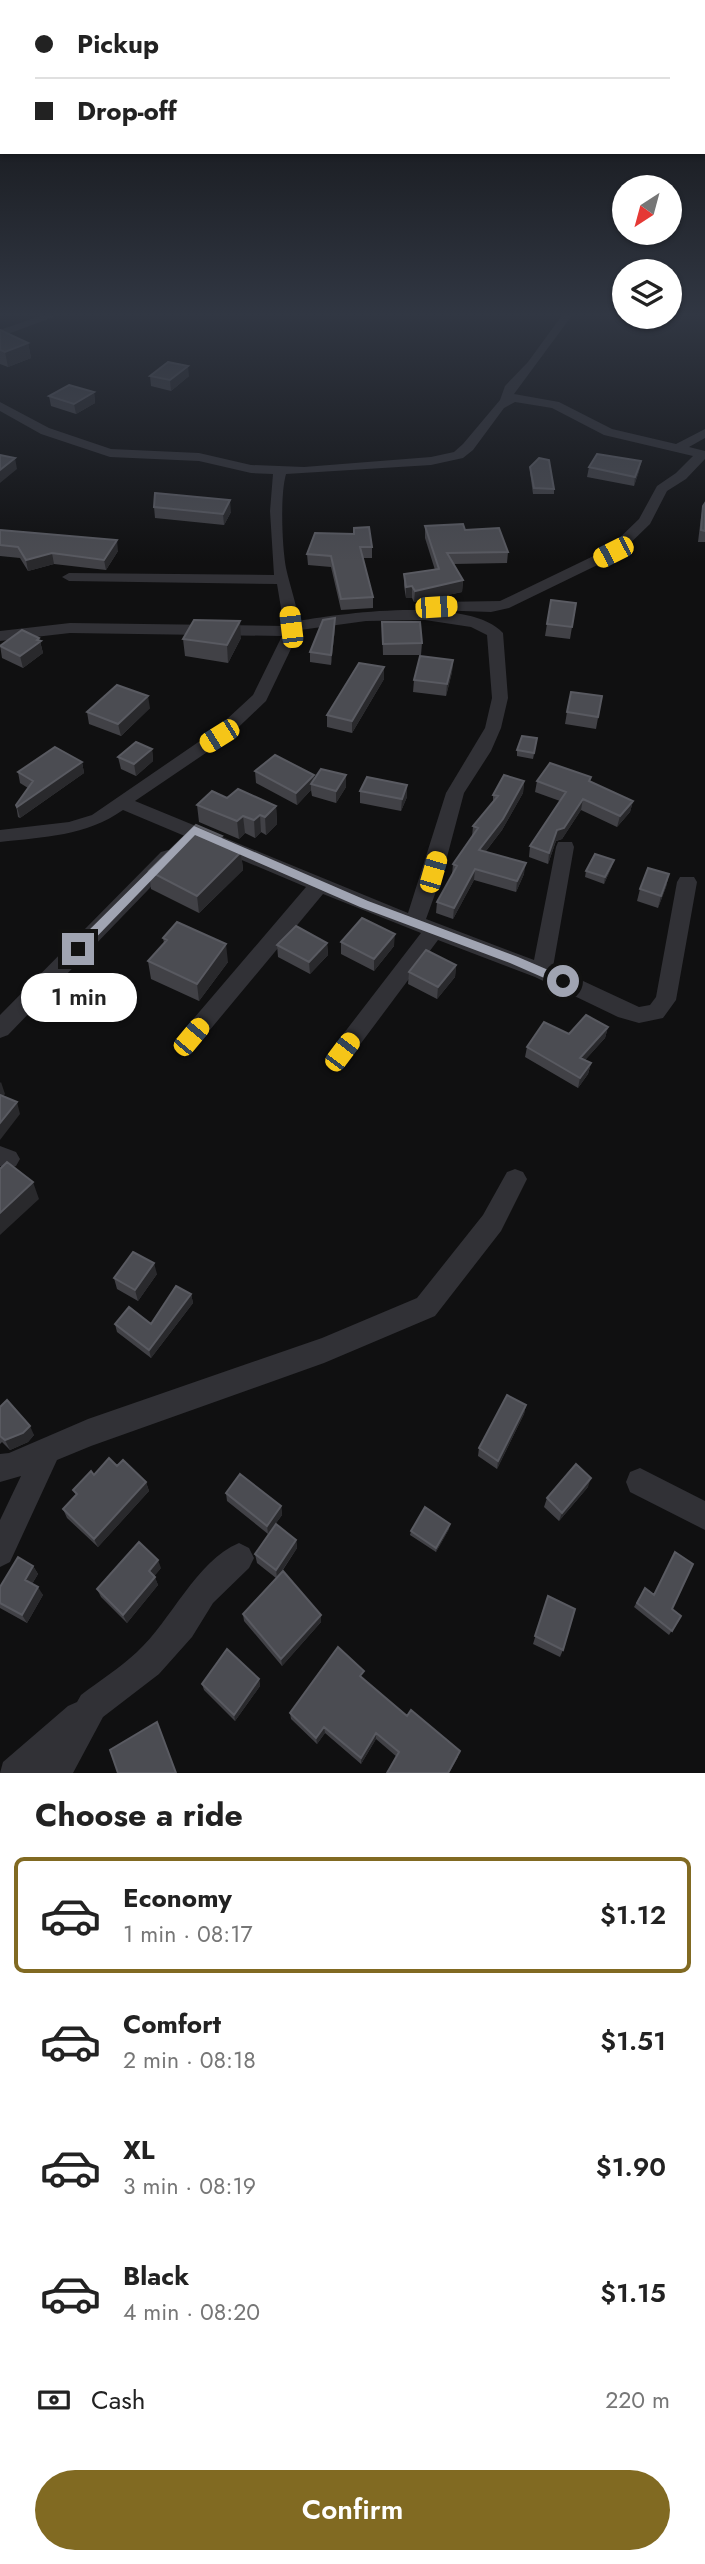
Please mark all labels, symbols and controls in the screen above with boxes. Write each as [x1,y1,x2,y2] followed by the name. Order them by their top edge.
[77,25,159,63] text: Pickup
[77,92,177,130] text: Drop-off
[612,175,682,245] north arrow
[612,175,682,329] map controls
[612,259,682,329] button: layers
[590,533,637,571] car
[415,595,458,619] car
[279,605,304,649] car
[196,716,243,756] car
[418,849,449,895] car
[62,933,94,965] route end
[547,965,579,997] route start
[20,974,136,1023] callout: 1 min
[51,980,107,1014] text: 1 min
[170,1014,213,1060] car
[321,1029,364,1075] car
[35,1792,243,1838] text: Choose a ride
[123,1879,232,1917] text: Economy
[39,1884,102,1947] icon: car
[600,1896,666,1934] text: $1.12
[123,1917,253,1951] text: 1 min · 08:17
[123,2005,221,2043] text: Comfort
[39,2010,102,2073] icon: car
[600,2022,666,2060] text: $1.51
[123,2043,256,2077] text: 2 min · 08:18
[123,2131,155,2169] text: XL
[39,2136,102,2199] icon: car
[596,2148,666,2186] text: $1.90
[123,2169,256,2203] text: 3 min · 08:19
[123,2257,189,2295] text: Black
[39,2262,102,2325] icon: car
[600,2274,666,2312] text: $1.15
[123,2295,260,2329] text: 4 min · 08:20
[35,2381,73,2419] icon: cash
[91,2381,145,2419] text: Cash
[605,2383,670,2417] text: 220 m
[35,2470,670,2550] button: Confirm

